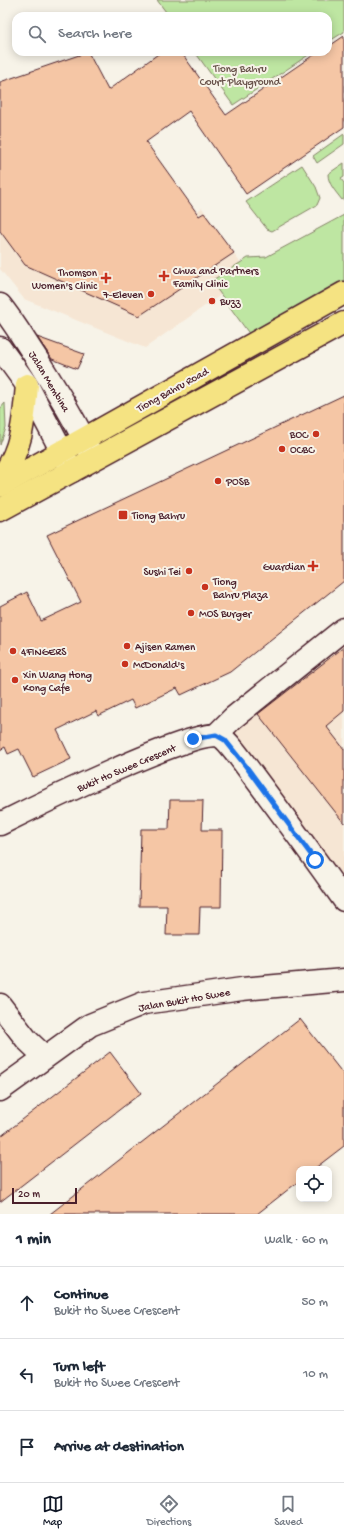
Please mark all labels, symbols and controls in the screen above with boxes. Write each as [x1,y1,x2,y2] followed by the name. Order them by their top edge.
[12,12,332,56] search box
[26,23,48,45] icon: search
[58,25,132,43] text: Search here
[200,64,282,89] park label: Tiong Bahru Court Playground
[172,266,259,291] place label: Chua and Partners Family Clinic
[32,268,98,293] place label: Thomson Women's Clinic
[158,270,170,282] marker: Chua and Partners Family Clinic
[100,272,112,284] marker: Thomson Women's Clinic
[146,289,156,299] marker: 7-Eleven
[102,290,144,302] place label: 7-Eleven
[207,296,217,306] marker: Buzz
[219,297,242,309] place label: Buzz
[25,349,72,415] street label: Jalan Membina
[134,365,212,416] street label: Tiong Bahru Road
[311,429,321,439] marker: BOC
[289,430,309,442] place label: BOC
[277,444,287,454] marker: OCBC
[290,445,315,457] place label: OCBC
[213,476,223,486] marker: POSB
[225,477,250,489] place label: POSB
[117,509,129,521] marker: Tiong Bahru
[131,511,185,523] place label: Tiong Bahru
[308,561,318,571] marker: Guardian
[263,562,306,574] place label: Guardian
[184,566,194,576] marker: Sushi Tei
[143,567,181,579] place label: Sushi Tei
[212,577,269,602] place label: Tiong Bahru Plaza
[200,582,210,592] marker: Tiong Bahru Plaza
[186,608,196,618] marker: MOS Burger
[199,609,253,621] place label: MOS Burger
[122,641,132,651] marker: Ajisen Ramen
[135,642,196,654] place label: Ajisen Ramen
[8,646,18,656] marker: 4FINGERS
[21,647,67,659] place label: 4FINGERS
[120,659,130,669] marker: McDonald's
[133,660,185,672] place label: McDonald's
[22,670,92,695] place label: Xin Wang Hong Kong Cafe
[10,675,20,685] marker: Xin Wang Hong Kong Cafe
[184,730,202,748] route end
[75,742,179,795] street label: Bukit Ho Swee Crescent
[306,851,324,869] route start
[137,987,232,1015] street label: Jalan Bukit Ho Swee
[296,1166,332,1202] map controls
[296,1166,332,1202] button: locate
[12,1186,77,1205] scale bar
[18,1189,40,1201] text: 20 m
[16,1230,51,1250] text: 1 min
[265,1233,328,1248] text: Walk · 60 m
[54,1286,108,1304] text: Continue
[16,1292,38,1314] icon: ahead
[301,1295,328,1310] text: 50 m
[54,1304,179,1319] text: Bukit Ho Swee Crescent
[54,1358,105,1376] text: Turn left
[16,1364,38,1386] icon: left
[303,1367,328,1382] text: 10 m
[54,1376,179,1391] text: Bukit Ho Swee Crescent
[16,1436,38,1458] icon: arrive
[54,1438,184,1456] text: Arrive at destination
[42,1493,64,1529] tab: Map
[147,1493,191,1529] tab: Directions
[274,1493,302,1529] tab: Saved

